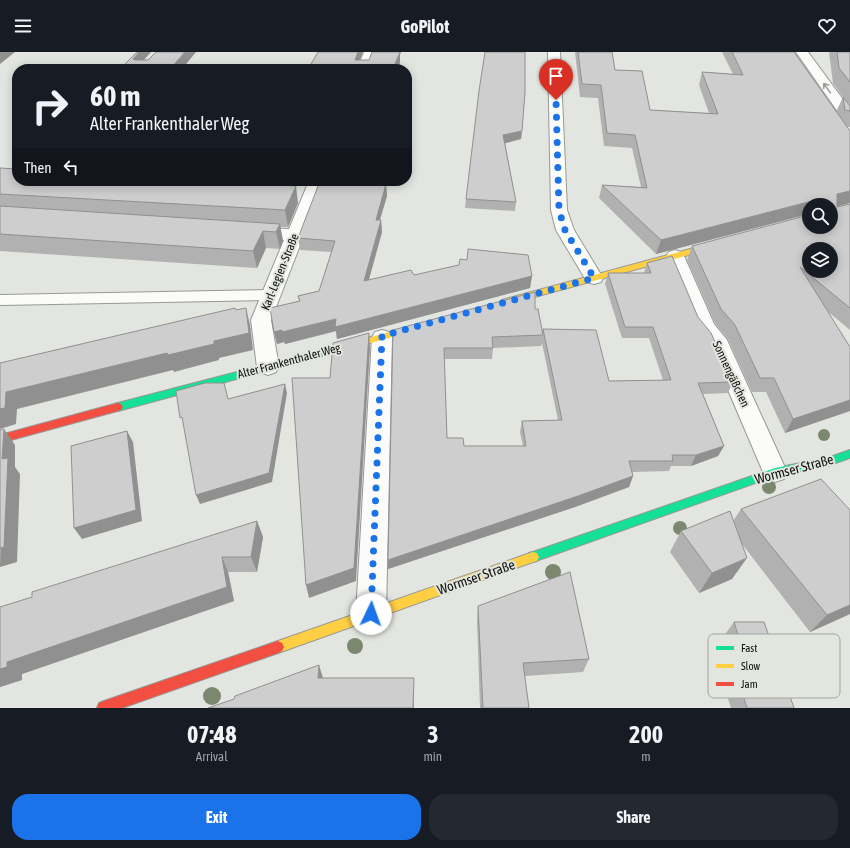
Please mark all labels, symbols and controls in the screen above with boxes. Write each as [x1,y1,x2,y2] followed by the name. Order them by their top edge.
[12,15,34,37] icon: menu
[816,15,838,37] icon: heart
[400,16,450,37] text: GoPilot
[539,59,573,100] pin
[545,65,567,87] icon: arrive
[24,80,76,132] icon: right
[90,80,140,112] text: 60 m
[823,82,831,93] one-way arrow
[90,113,249,134] text: Alter Frankenthaler Weg
[60,156,82,178] icon: left
[24,159,52,176] text: Then
[802,198,838,278] map controls
[802,198,838,234] button: search
[258,232,302,312] street label: Karl-Legien-Straße
[802,242,838,278] button: layers
[710,339,752,409] street label: Sonnengäßchen
[236,340,343,381] street label: Alter Frankenthaler Weg
[753,451,835,487] street label: Wormser Straße
[435,556,517,598] street label: Wormser Straße
[350,593,392,635] position arrow
[708,634,840,698] legend
[741,642,757,654] text: Fast
[741,660,760,672] text: Slow
[741,678,758,690] text: Jam
[187,721,236,748] text: 07:48
[427,721,438,748] text: 3
[629,721,663,748] text: 200
[196,749,228,764] text: Arrival
[423,749,442,764] text: min
[641,749,651,764] text: m
[12,794,421,840] button: Exit
[429,794,838,840] button: Share

